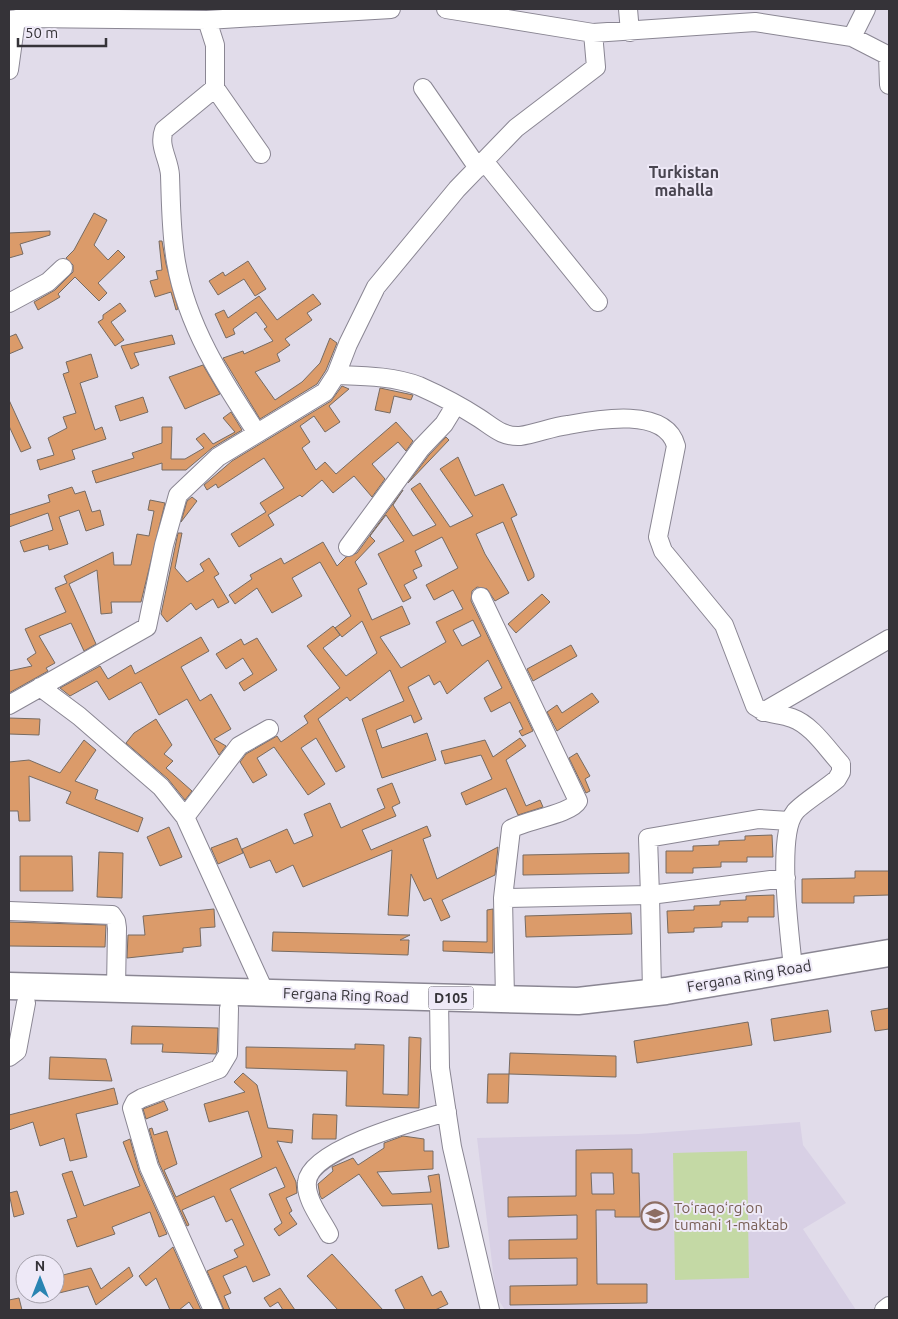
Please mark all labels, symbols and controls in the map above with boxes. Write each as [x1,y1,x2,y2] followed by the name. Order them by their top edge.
[18,15,105,47] scale bar
[25,24,58,41] text: 50 m
[649,163,719,199] district label: Turkistan mahalla
[685,957,813,995] street label: Fergana Ring Road
[283,984,409,1006] street label: Fergana Ring Road
[428,986,474,1010] road number: D105
[674,1199,788,1233] place label: Toʻraqoʻrgʻon tumani 1-maktab
[640,1201,670,1231] school or university icon: Toʻraqoʻrgʻon tumani 1-maktab
[15,1254,65,1304] north arrow
[35,1258,45,1274] text: N

